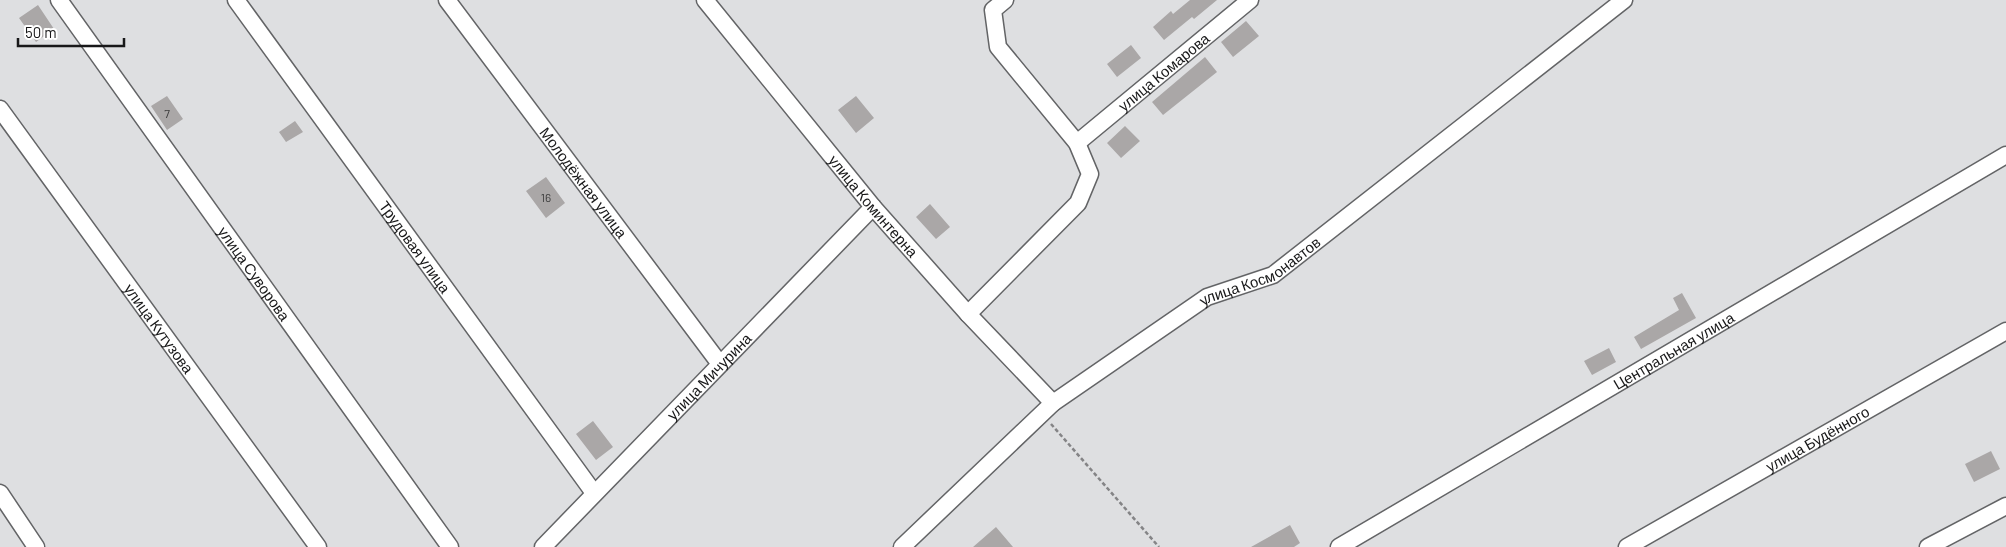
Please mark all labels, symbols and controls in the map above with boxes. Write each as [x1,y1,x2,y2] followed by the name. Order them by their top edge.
[18,15,124,47] scale bar
[25,23,57,41] text: 50 m
[1114,28,1213,115] street label: улица Комарова
[164,106,170,120] house number: 7
[536,123,632,242] street label: Молодёжная улица
[825,151,922,261] street label: улица Коминтерна
[541,190,551,204] house number: 16
[376,197,455,297] street label: Трудовая улица
[215,223,295,325] street label: улица Суворова
[1195,233,1324,309] street label: улица Космонавтов
[121,280,198,377] street label: улица Кутузова
[1610,308,1738,393] street label: Центральная улица
[663,329,755,423] street label: улица Мичурина
[1762,402,1872,475] street label: улица Будённого

